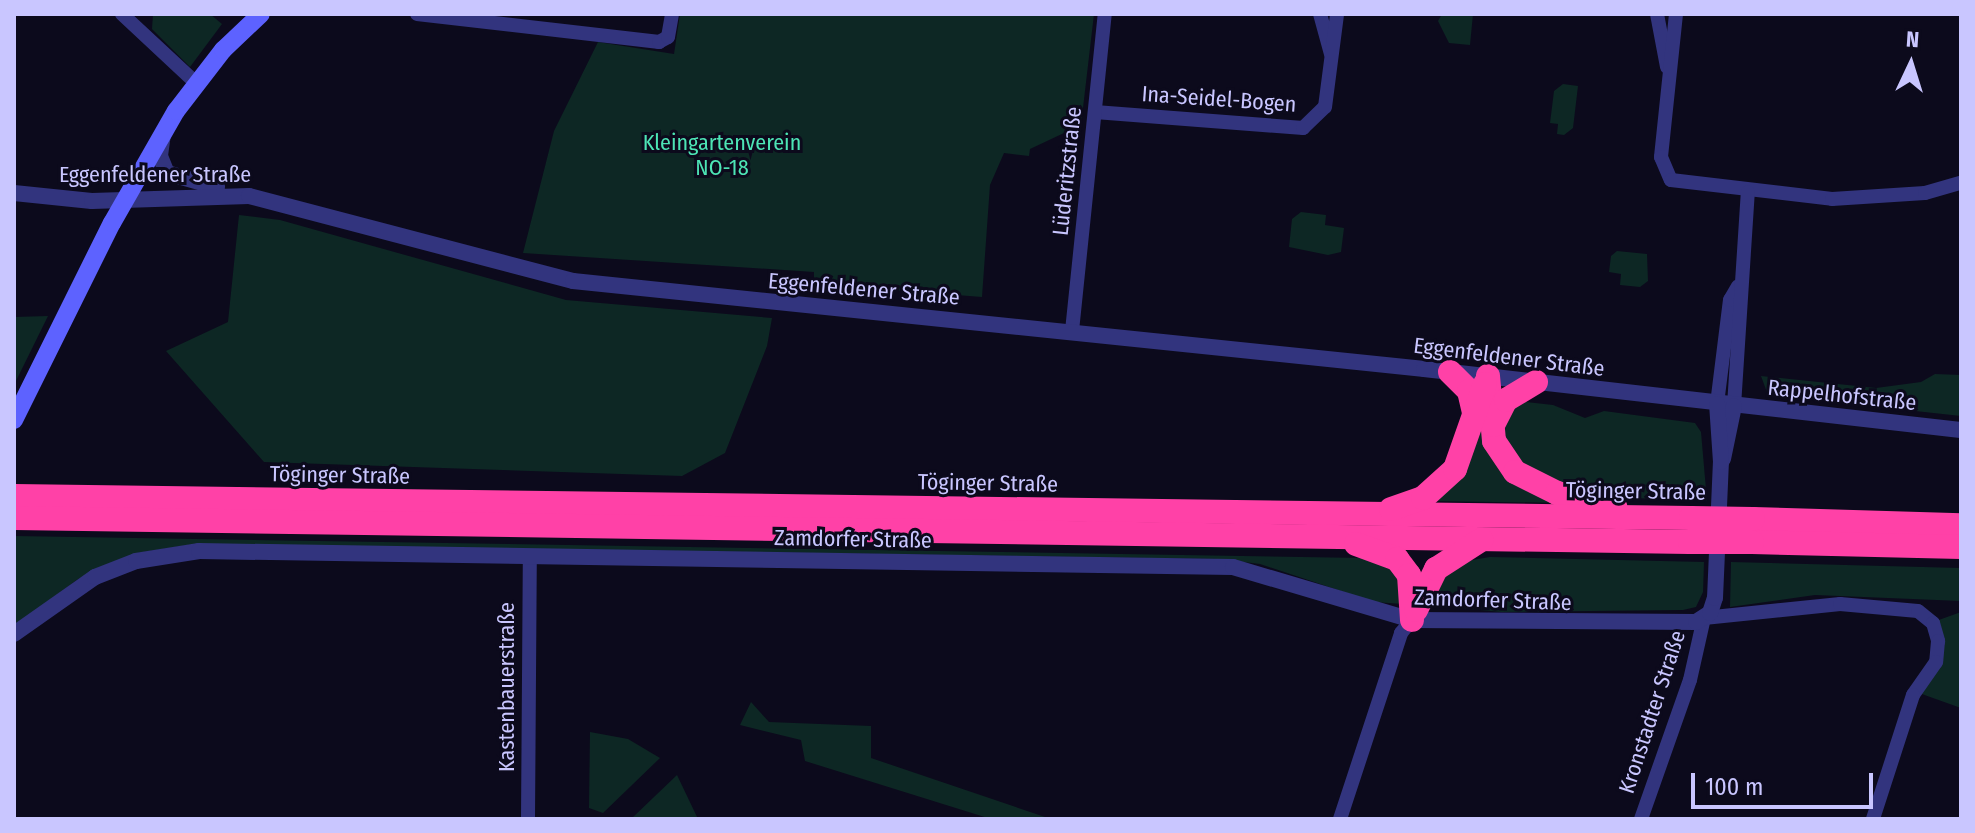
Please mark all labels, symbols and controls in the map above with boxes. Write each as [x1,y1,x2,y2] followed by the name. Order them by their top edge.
[1871,24,1951,104] north arrow
[1905,26,1920,53] text: N
[1141,80,1297,118] street label: Ina-Seidel-Bogen
[1047,105,1087,237] street label: Lüderitzstraße
[643,129,801,180] park label: Kleingartenverein NO-18
[59,162,251,188] street label: Eggenfeldener Straße
[767,267,961,311] street label: Eggenfeldener Straße
[1412,332,1606,382] street label: Eggenfeldener Straße
[1766,374,1918,416] street label: Rappelhofstraße
[270,461,410,489] street label: Töginger Straße
[918,469,1058,497] street label: Töginger Straße
[1566,477,1706,505] street label: Töginger Straße
[774,524,932,554] street label: Zamdorfer Straße
[1414,584,1572,616] street label: Zamdorfer Straße
[494,602,520,772] street label: Kastenbauerstraße
[1613,627,1691,797] street label: Kronstadter Straße
[1695,757,1877,807] scale bar
[1705,773,1763,801] text: 100 m

